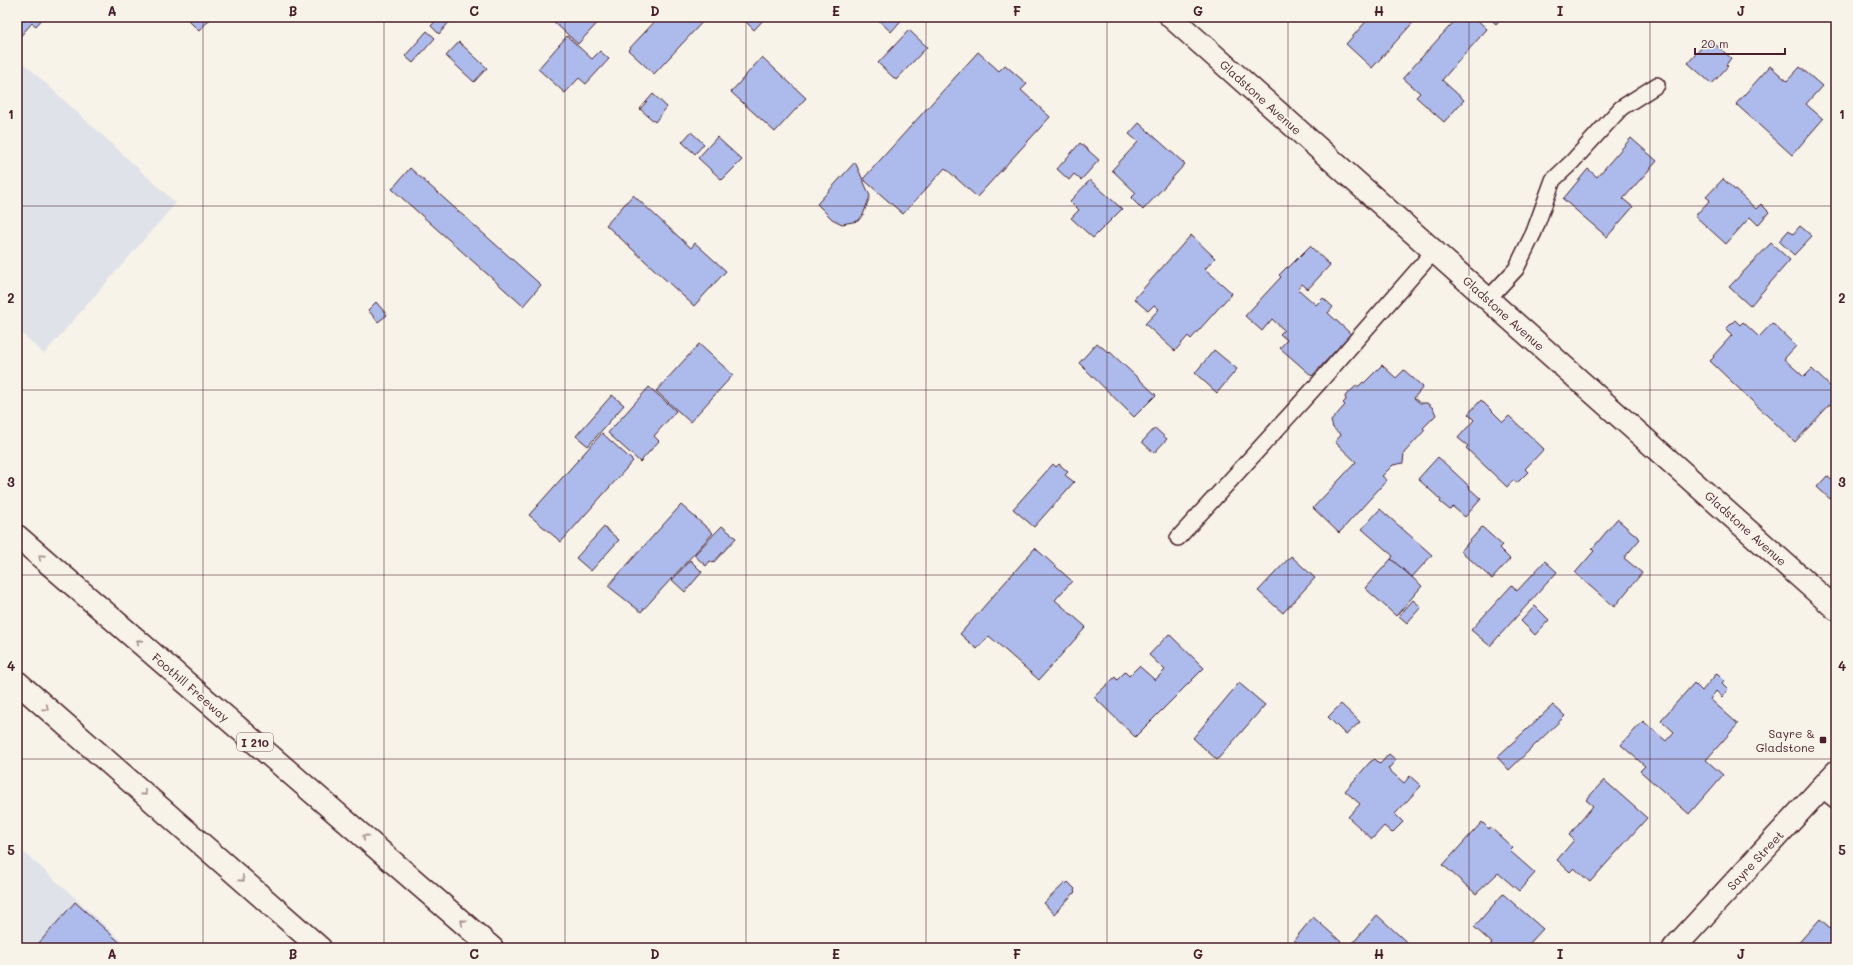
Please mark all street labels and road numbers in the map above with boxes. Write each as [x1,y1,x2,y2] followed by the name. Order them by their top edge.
[1217,56,1305,138] street label: Gladstone Avenue
[1460,272,1548,354] street label: Gladstone Avenue
[1702,487,1790,569] street label: Gladstone Avenue
[149,649,233,725] street label: Foothill Freeway
[237,733,273,751] road number: I 210
[1723,827,1787,893] street label: Sayre Street

